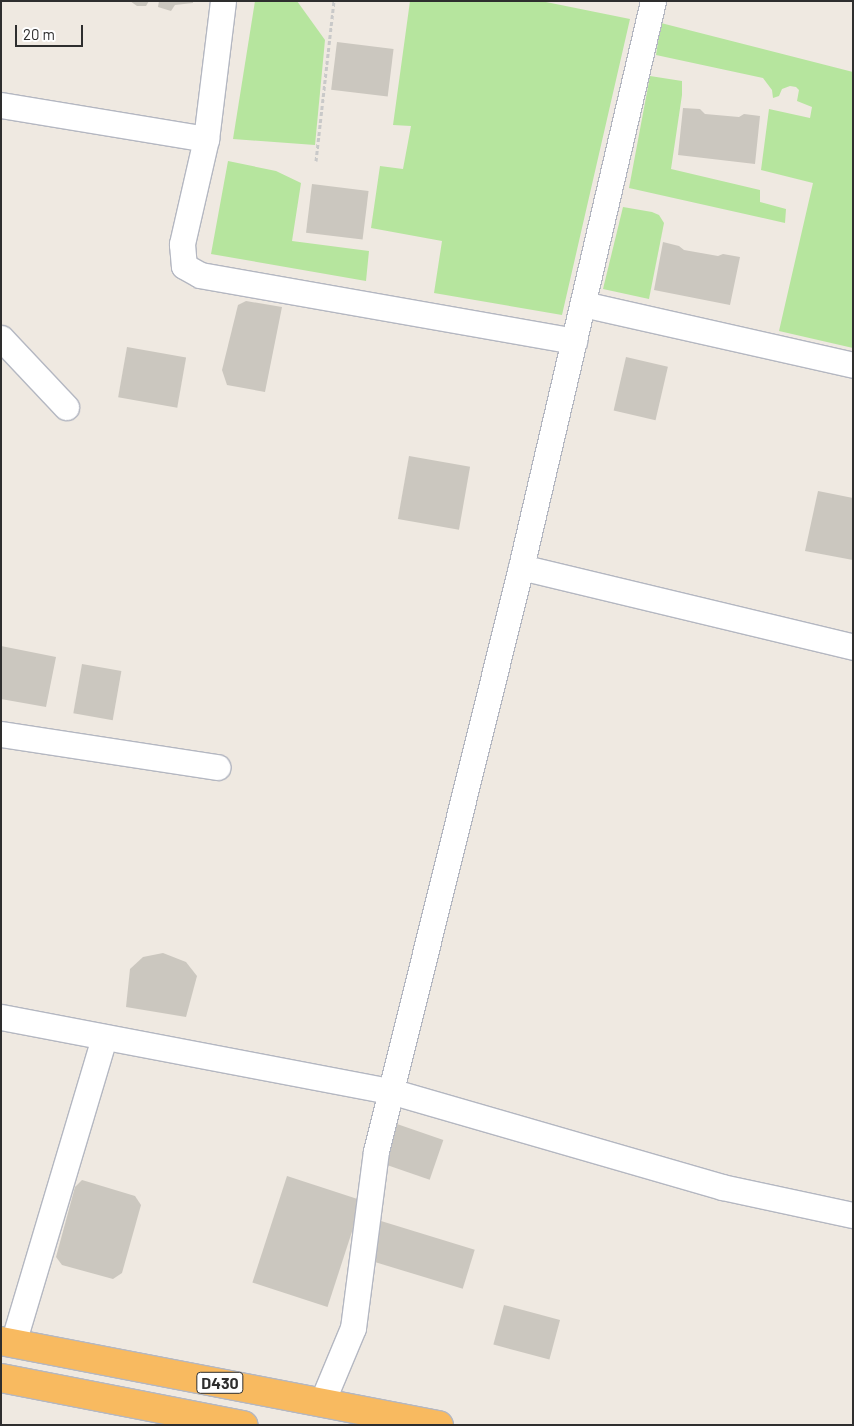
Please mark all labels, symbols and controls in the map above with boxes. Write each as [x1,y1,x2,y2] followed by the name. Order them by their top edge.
[18,15,85,47] scale bar
[23,25,55,43] text: 20 m
[196,1370,244,1396] road number: D430

